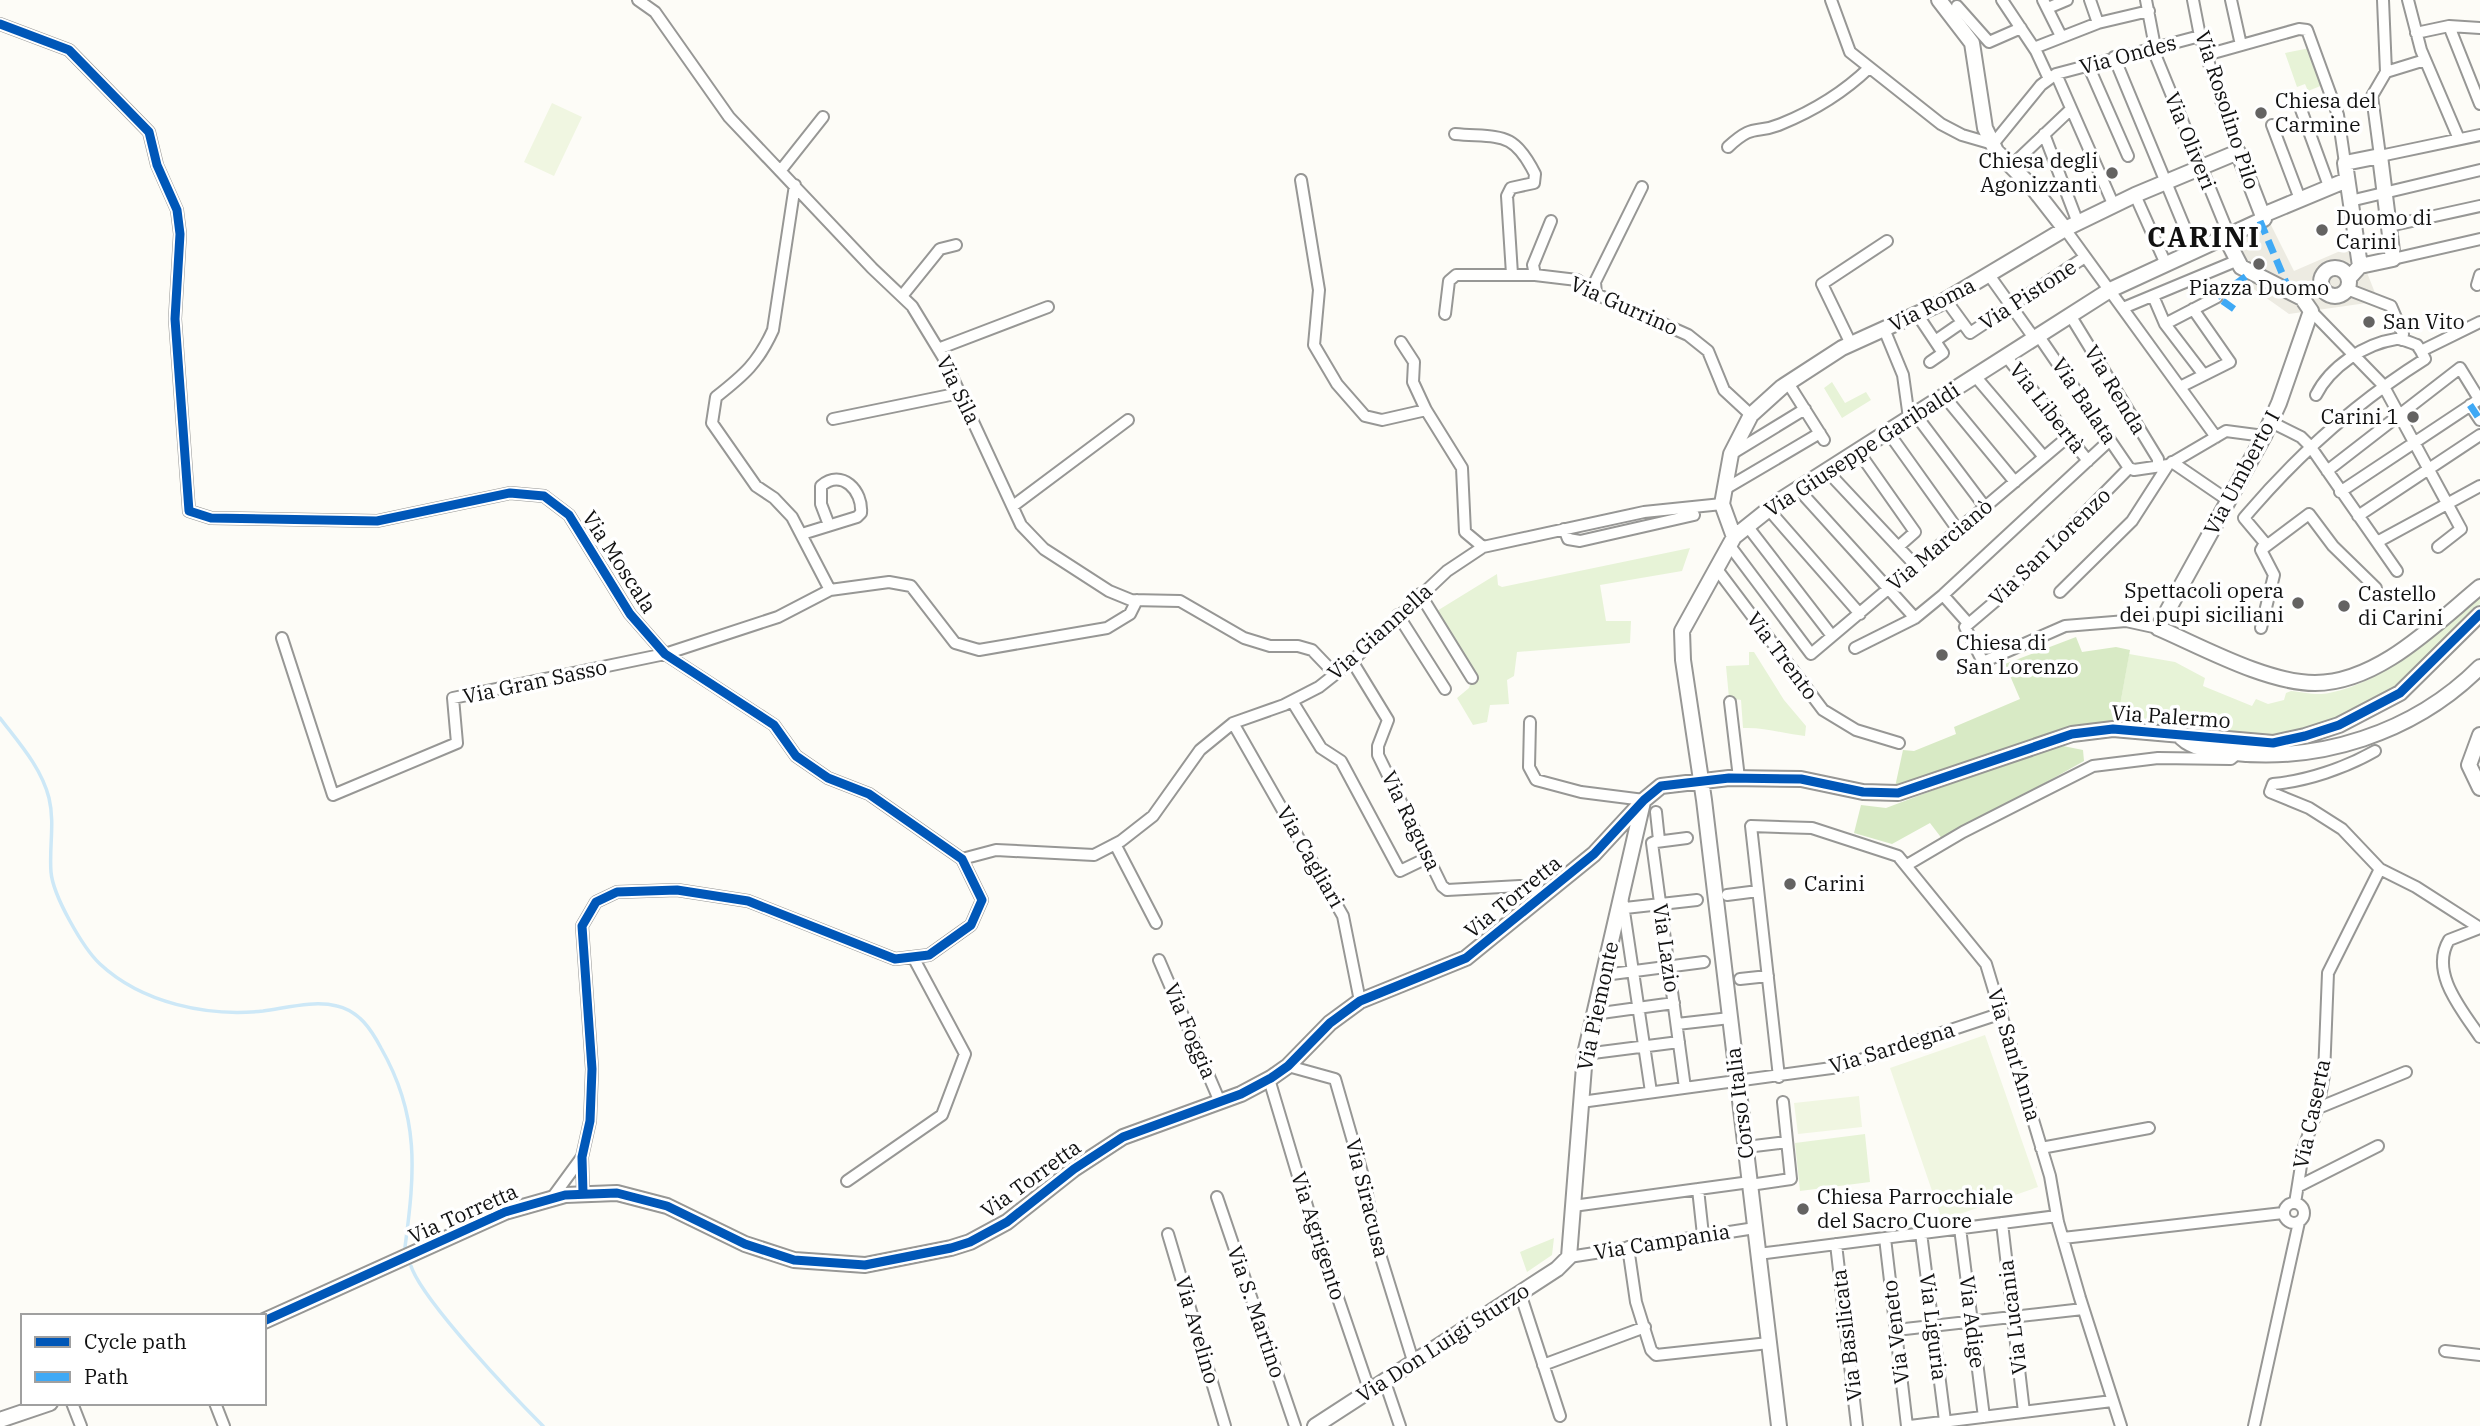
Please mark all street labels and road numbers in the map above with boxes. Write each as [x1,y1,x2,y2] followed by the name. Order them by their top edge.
[2189,27,2267,193] street label: Via Rosolino Pilo
[2076,28,2179,80] street label: Via Ondes
[2159,88,2223,193] street label: Via Oliveri
[1974,252,2081,336] street label: Via Pistone
[1566,269,1683,341] street label: Via Gurrino
[1883,270,1980,338] street label: Via Roma
[2078,340,2153,439] street label: Via Renda
[930,351,988,429] street label: Via Sila
[2046,352,2124,449] street label: Via Balata
[2004,356,2092,459] street label: Via Libertà
[1758,375,1964,523] street label: Via Giuseppe Garibaldi
[2197,406,2286,540] street label: Via Umberto I
[1982,481,2116,612] street label: Via San Lorenzo
[1881,492,1998,597] street label: Via Marcianò
[576,505,663,618] street label: Via Moscala
[1321,577,1438,686] street label: Via Giannella
[1741,606,1825,705] street label: Via Trento
[460,652,609,710] street label: Via Gran Sasso
[2111,698,2232,734] street label: Via Palermo
[1376,766,1448,875] street label: Via Ragusa
[1270,801,1351,912] street label: Via Cagliari
[1458,849,1567,944] street label: Via Torretta
[1647,902,1687,994] street label: Via Lazio
[1570,939,1624,1073] street label: Via Piemonte
[1158,978,1224,1083] street label: Via Foggia
[1981,985,2048,1125] street label: Via Sant'Anna
[1825,1015,1958,1079] street label: Via Sardegna
[1718,1046,1760,1160] street label: Corso Italia
[2286,1056,2336,1171] street label: Via Caserta
[975,1132,1086,1224] street label: Via Torretta
[1340,1135,1396,1260] street label: Via Siracusa
[1285,1168,1353,1303] street label: Via Agrigento
[403,1176,522,1250] street label: Via Torretta
[1592,1216,1732,1266] street label: Via Campania
[1221,1242,1293,1381] street label: Via S. Martino
[1991,1258,2033,1376] street label: Via Lucania
[1824,1268,1868,1403] street label: Via Basilicata
[1914,1272,1954,1382] street label: Via Liguria
[1169,1273,1227,1387] street label: Via Avelino
[1953,1274,1993,1370] street label: Via Adige
[1351,1276,1534,1409] street label: Via Don Luigi Sturzo
[1875,1279,1915,1386] street label: Via Veneto

